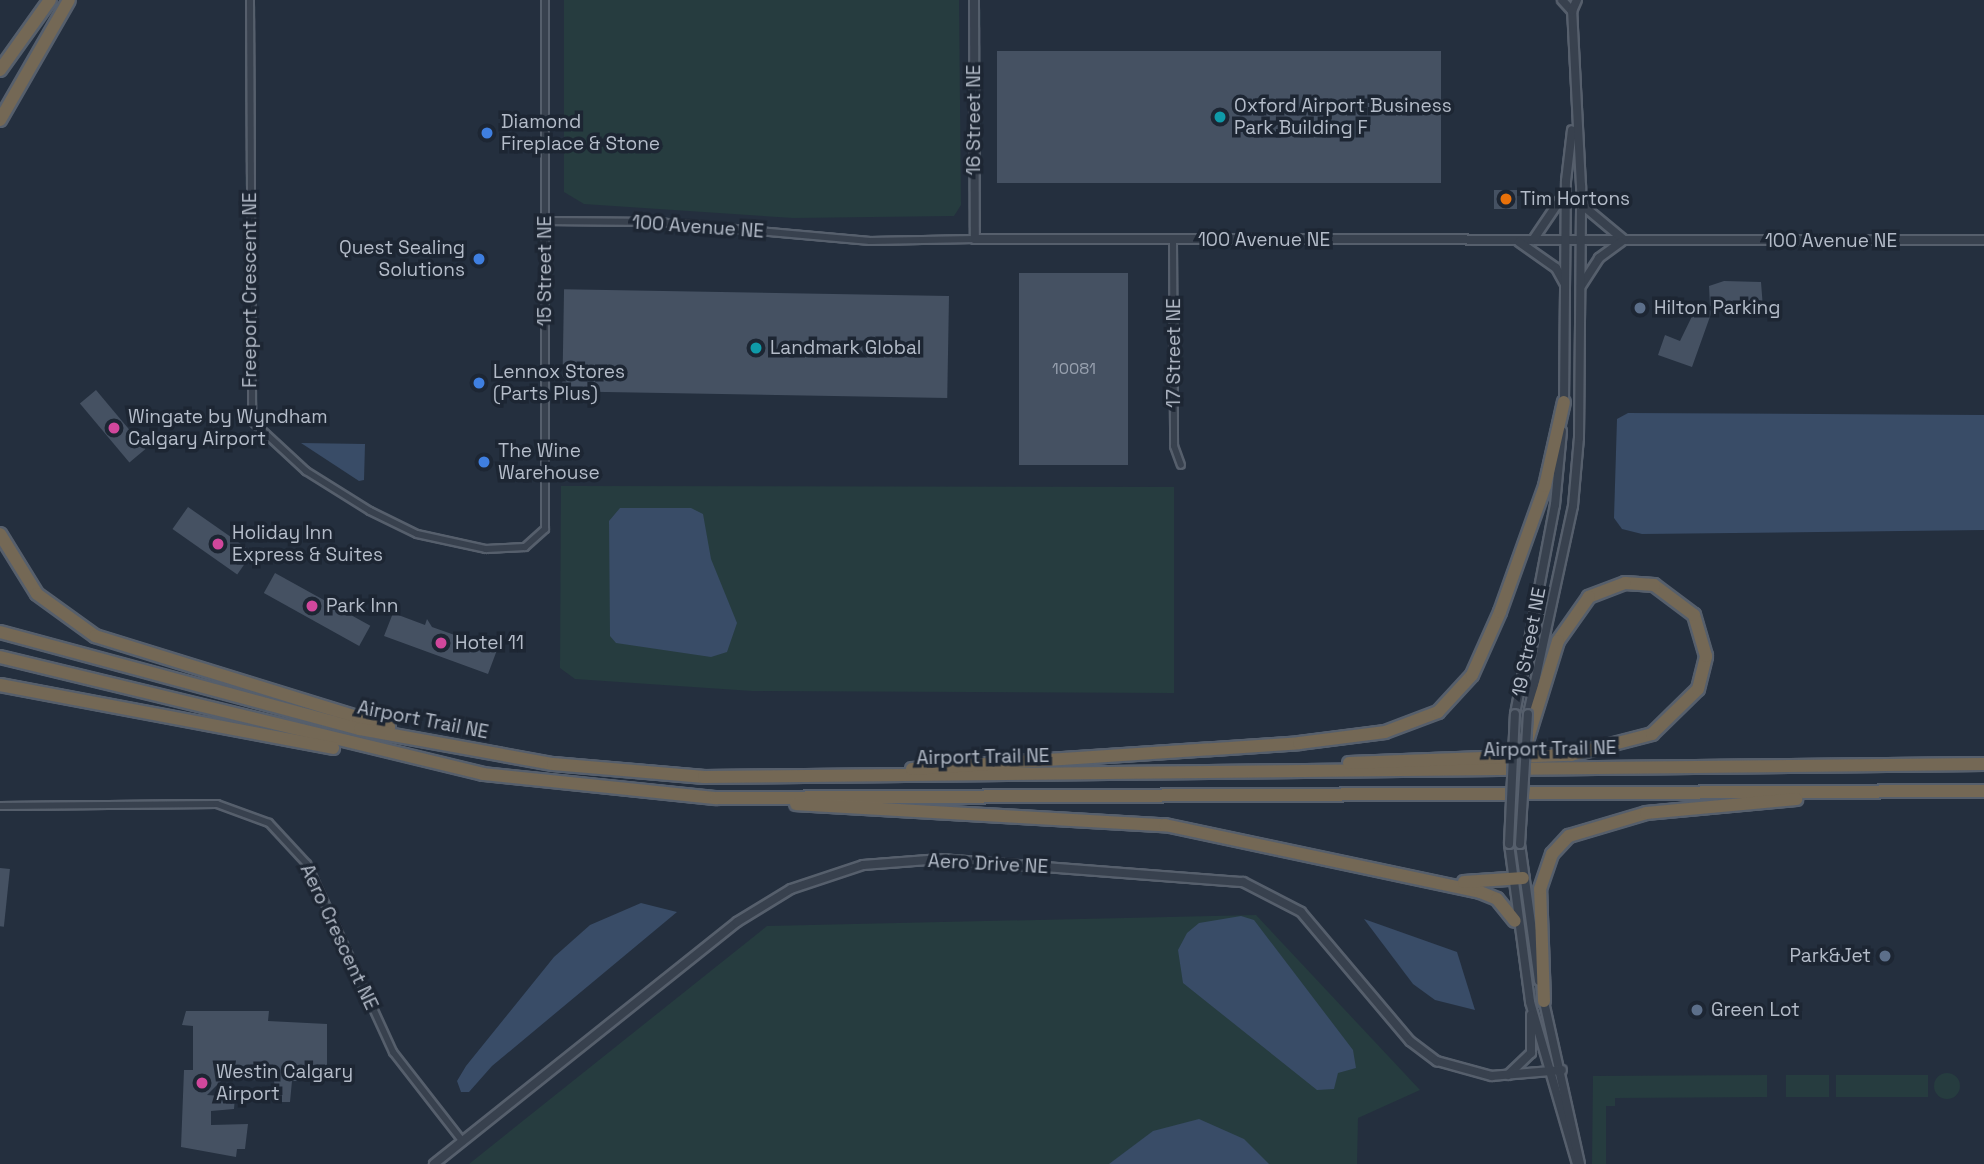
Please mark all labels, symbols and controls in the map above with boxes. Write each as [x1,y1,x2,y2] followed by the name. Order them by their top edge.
[963,65,985,175] street label: 16 Street NE
[1234,95,1452,139] place label: Oxford Airport Business Park Building F
[1212,109,1228,125] marker: Oxford Airport Business Park Building F
[501,111,660,155] place label: Diamond Fireplace & Stone
[479,125,495,141] marker: Diamond Fireplace & Stone
[1520,188,1630,210] place label: Tim Hortons
[1498,191,1514,207] marker: Tim Hortons
[239,192,261,388] street label: Freeport Crescent NE
[631,211,765,243] street label: 100 Avenue NE
[534,216,556,326] street label: 15 Street NE
[1198,229,1330,251] street label: 100 Avenue NE
[1765,230,1897,252] street label: 100 Avenue NE
[339,237,465,281] place label: Quest Sealing Solutions
[471,251,487,267] marker: Quest Sealing Solutions
[1654,297,1780,319] place label: Hilton Parking
[1163,298,1185,408] street label: 17 Street NE
[1632,300,1648,316] marker: Hilton Parking
[770,337,921,359] place label: Landmark Global
[748,340,764,356] marker: Landmark Global
[1052,359,1096,379] house number: 10081
[493,361,625,405] place label: Lennox Stores (Parts Plus)
[471,375,487,391] marker: Lennox Stores (Parts Plus)
[128,406,328,450] place label: Wingate by Wyndham Calgary Airport
[106,420,122,436] marker: Wingate by Wyndham Calgary Airport
[498,440,600,484] place label: The Wine Warehouse
[476,454,492,470] marker: The Wine Warehouse
[232,522,383,566] place label: Holiday Inn Express & Suites
[210,536,226,552] marker: Holiday Inn Express & Suites
[1507,585,1551,699] street label: 19 Street NE
[326,595,398,617] place label: Park Inn
[304,598,320,614] marker: Park Inn
[455,632,524,654] place label: Hotel 11
[433,635,449,651] marker: Hotel 11
[355,696,491,744] street label: Airport Trail NE
[1483,736,1617,762] street label: Airport Trail NE
[916,744,1050,770] street label: Airport Trail NE
[927,849,1049,879] street label: Aero Drive NE
[295,861,383,1013] street label: Aero Crescent NE
[1790,945,1871,967] place label: Park&Jet
[1877,948,1893,964] marker: Park&Jet
[1711,999,1800,1021] place label: Green Lot
[1689,1002,1705,1018] marker: Green Lot
[216,1061,353,1105] place label: Westin Calgary Airport
[194,1075,210,1091] marker: Westin Calgary Airport

